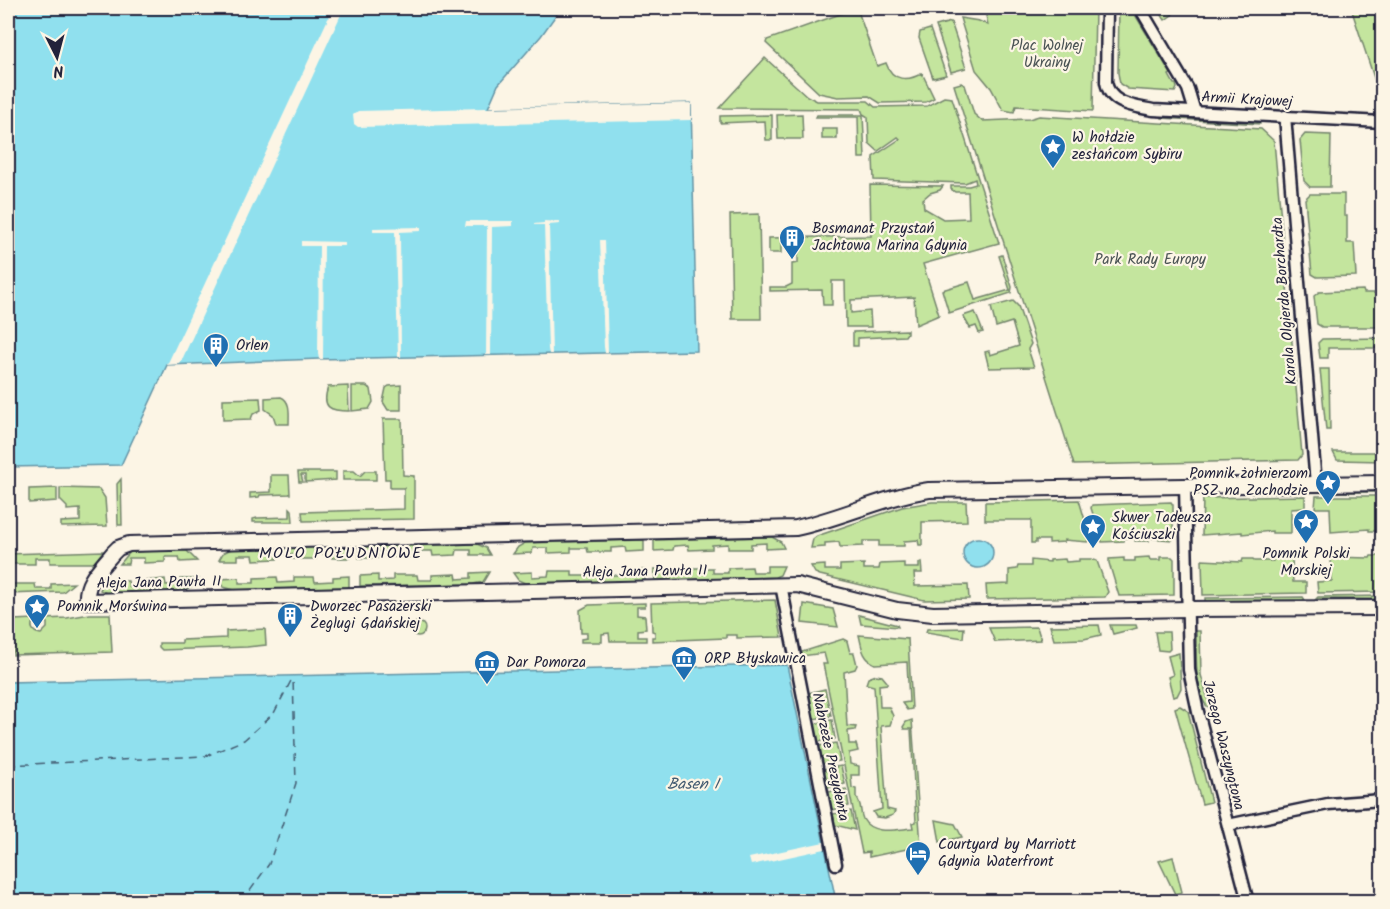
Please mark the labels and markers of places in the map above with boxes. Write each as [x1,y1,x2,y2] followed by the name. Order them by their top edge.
[1072,126,1182,167] place label: W hołdzie zesłańcom Sybiru
[1038,132,1068,170] place icon: W hołdzie zesłańcom Sybiru
[812,217,967,258] place label: Bosmanat Przystań Jachtowa Marina Gdynia
[777,223,807,261] building icon: Bosmanat Przystań Jachtowa Marina Gdynia
[201,331,231,369] building icon: Orlen
[236,334,269,358] place label: Orlen
[1189,462,1308,503] place label: Pomnik żołnierzom PSZ na Zachodzie
[1313,468,1343,506] place icon: Pomnik żołnierzom PSZ na Zachodzie
[1112,506,1211,547] place label: Skwer Tadeusza Kościuszki
[1291,507,1321,545] place icon: Pomnik Polski Morskiej
[1078,512,1108,550] place icon: Skwer Tadeusza Kościuszki
[1262,542,1351,583] place label: Pomnik Polski Morskiej
[22,592,52,630] place icon: Pomnik Morświna
[57,595,167,619] place label: Pomnik Morświna
[310,595,433,636] place label: Dworzec Pasażerski Żeglugi Gdańskiej
[275,601,305,639] building icon: Dworzec Pasażerski Żeglugi Gdańskiej
[669,644,699,682] museum icon: ORP Błyskawica
[704,647,806,671] place label: ORP Błyskawica
[472,648,502,686] museum icon: Dar Pomorza
[506,651,586,675] place label: Dar Pomorza
[938,833,1076,874] place label: Courtyard by Marriott Gdynia Waterfront
[903,839,933,877] hotel icon: Courtyard by Marriott Gdynia Waterfront

